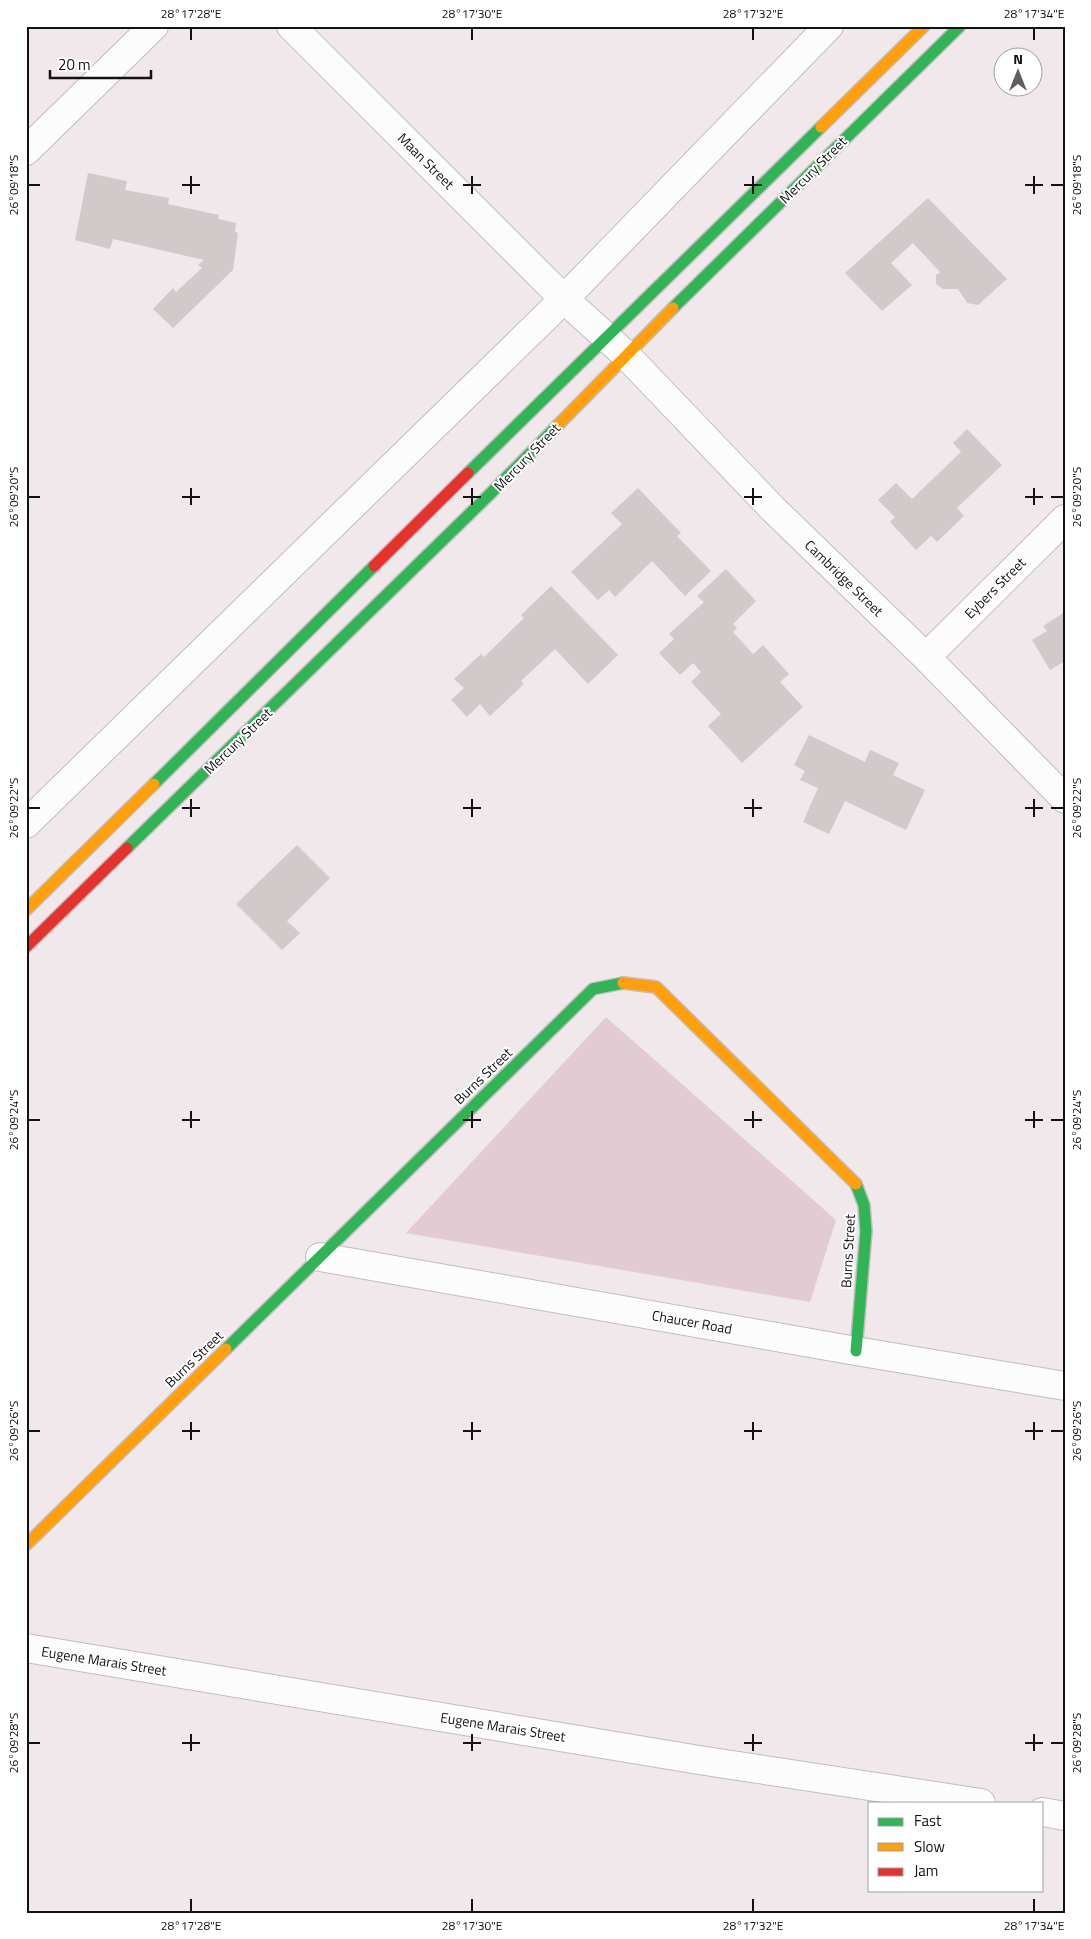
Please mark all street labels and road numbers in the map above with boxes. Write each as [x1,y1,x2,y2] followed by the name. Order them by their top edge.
[393,128,459,194] street label: Maan Street
[774,131,851,208] street label: Mercury Street
[489,418,565,496] street label: Mercury Street
[800,535,889,621] street label: Cambridge Street
[959,552,1030,623] street label: Eybers Street
[199,703,277,779] street label: Mercury Street
[449,1042,517,1109] street label: Burns Street
[835,1213,860,1289] street label: Burns Street
[650,1304,734,1339] street label: Chaucer Road
[160,1325,228,1392] street label: Burns Street
[40,1640,168,1681] street label: Eugene Marais Street
[439,1706,567,1747] street label: Eugene Marais Street

